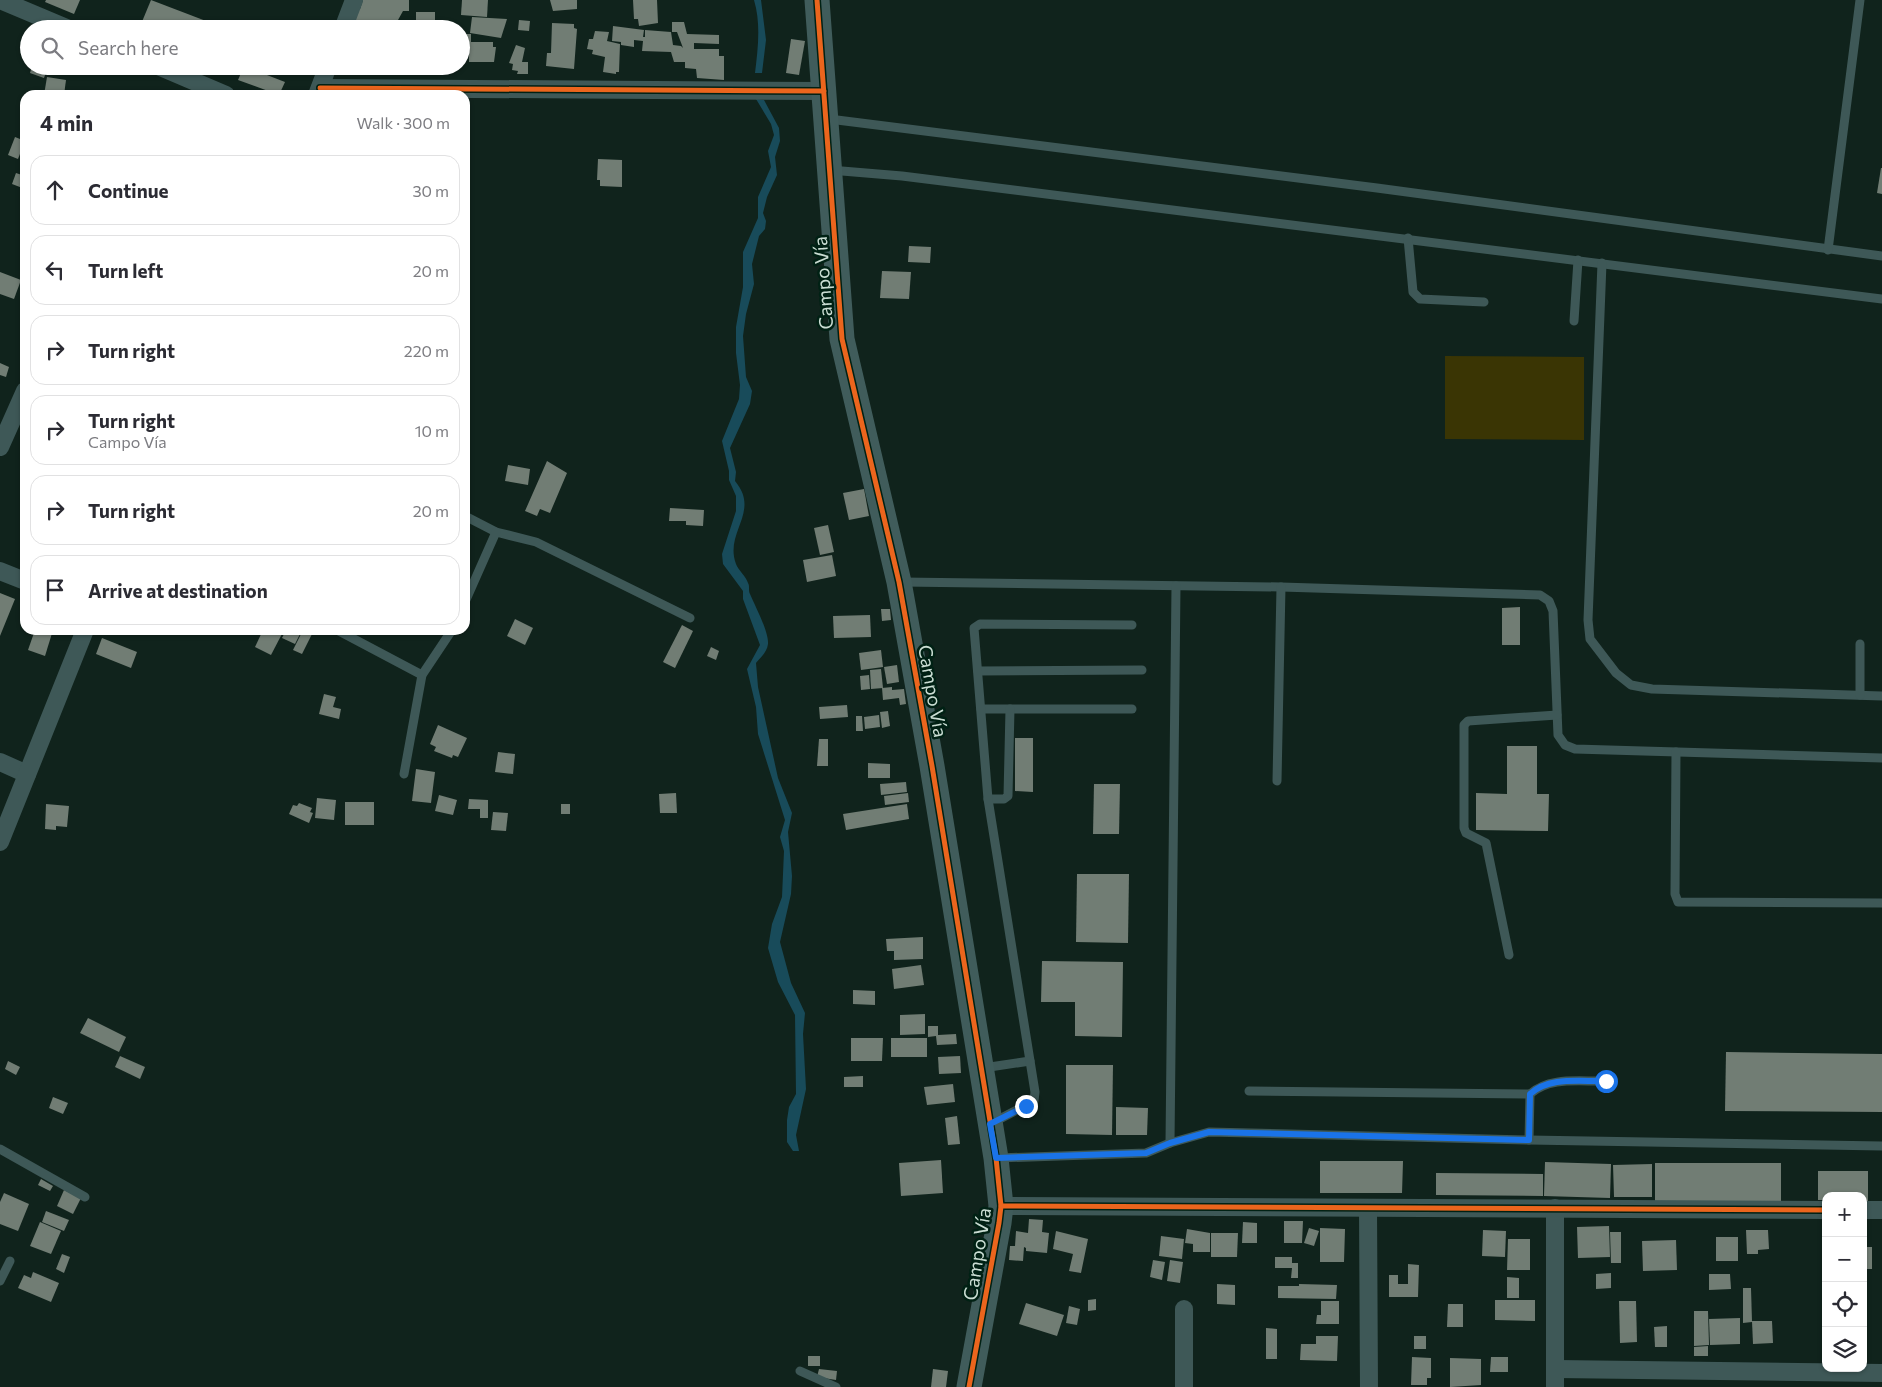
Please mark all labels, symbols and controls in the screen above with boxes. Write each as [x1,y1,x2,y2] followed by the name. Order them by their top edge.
[20,20,470,75] search box
[38,34,66,62] icon: search
[78,36,178,59] text: Search here
[40,110,93,135] text: 4 min
[356,113,450,132] text: Walk · 300 m
[41,176,69,204] icon: ahead
[88,179,168,202] text: Continue
[412,181,449,200] text: 30 m
[808,236,837,330] street label: Campo Vía
[41,256,69,284] icon: left
[88,259,163,282] text: Turn left
[413,261,449,280] text: 20 m
[41,336,69,364] icon: right
[88,339,175,362] text: Turn right
[404,341,449,360] text: 220 m
[88,409,175,432] text: Turn right
[41,416,69,444] icon: right
[415,421,449,440] text: 10 m
[88,432,167,451] text: Campo Vía
[41,496,69,524] icon: right
[88,499,175,522] text: Turn right
[413,501,449,520] text: 20 m
[41,576,69,604] icon: arrive
[88,579,268,602] text: Arrive at destination
[914,643,953,739] street label: Campo Vía
[1595,1070,1618,1093] route start
[1015,1095,1038,1118] route end
[1822,1192,1867,1372] map controls
[1822,1192,1867,1237] button: +
[958,1206,995,1302] street label: Campo Vía
[1822,1237,1867,1282] button: −
[1822,1282,1867,1327] button: locate
[1822,1327,1867,1372] button: layers

